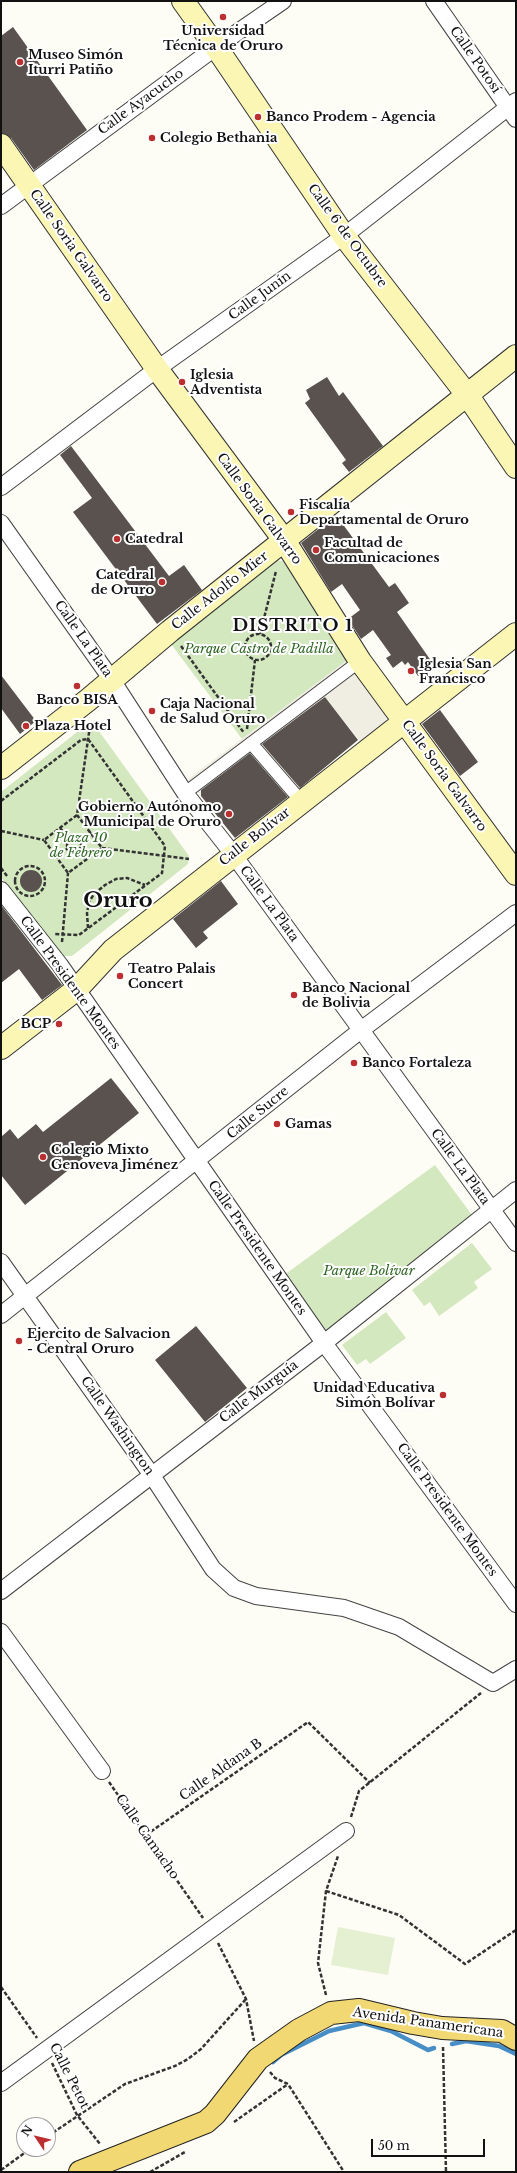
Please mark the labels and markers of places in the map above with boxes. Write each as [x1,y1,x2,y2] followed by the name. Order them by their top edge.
[218,12,228,22] marker: Universidad Técnica de Oruro
[163,23,283,54] place label: Universidad Técnica de Oruro
[28,47,123,78] place label: Museo Simón Iturri Patiño
[15,57,25,67] marker: Museo Simón Iturri Patiño
[266,109,436,125] place label: Banco Prodem - Agencia
[253,112,263,122] marker: Banco Prodem - Agencia
[160,130,277,146] place label: Colegio Bethania
[147,133,157,143] marker: Colegio Bethania
[190,367,262,398] place label: Iglesia Adventista
[177,377,187,387] marker: Iglesia Adventista
[299,497,469,528] place label: Fiscalía Departamental de Oruro
[286,507,296,517] marker: Fiscalía Departamental de Oruro
[125,531,183,547] place label: Catedral
[112,534,122,544] marker: Catedral
[324,535,440,566] place label: Facultad de Comunicaciones
[311,545,321,555] marker: Facultad de Comunicaciones
[91,567,154,598] place label: Catedral de Oruro
[157,577,167,587] marker: Catedral de Oruro
[419,656,492,687] place label: Iglesia San Francisco
[406,666,416,676] marker: Iglesia San Francisco
[72,681,82,691] marker: Banco BISA
[36,692,118,708] place label: Banco BISA
[160,696,265,727] place label: Caja Nacional de Salud Oruro
[147,706,157,716] marker: Caja Nacional de Salud Oruro
[34,718,111,734] place label: Plaza Hotel
[21,721,31,731] marker: Plaza Hotel
[78,799,221,830] place label: Gobierno Autónomo Municipal de Oruro
[224,809,234,819] marker: Gobierno Autónomo Municipal de Oruro
[128,961,216,992] place label: Teatro Palais Concert
[115,971,125,981] marker: Teatro Palais Concert
[302,980,410,1011] place label: Banco Nacional de Bolivia
[289,990,299,1000] marker: Banco Nacional de Bolivia
[21,1016,51,1032] place label: BCP
[54,1019,64,1029] marker: BCP
[362,1055,472,1071] place label: Banco Fortaleza
[349,1058,359,1068] marker: Banco Fortaleza
[285,1116,332,1132] place label: Gamas
[272,1119,282,1129] marker: Gamas
[51,1142,178,1173] place label: Colegio Mixto Genoveva Jiménez
[38,1152,48,1162] marker: Colegio Mixto Genoveva Jiménez
[27,1326,170,1357] place label: Ejercito de Salvacion - Central Oruro
[14,1336,24,1346] marker: Ejercito de Salvacion - Central Oruro
[313,1380,435,1411] place label: Unidad Educativa Simón Bolívar
[438,1390,448,1400] marker: Unidad Educativa Simón Bolívar

